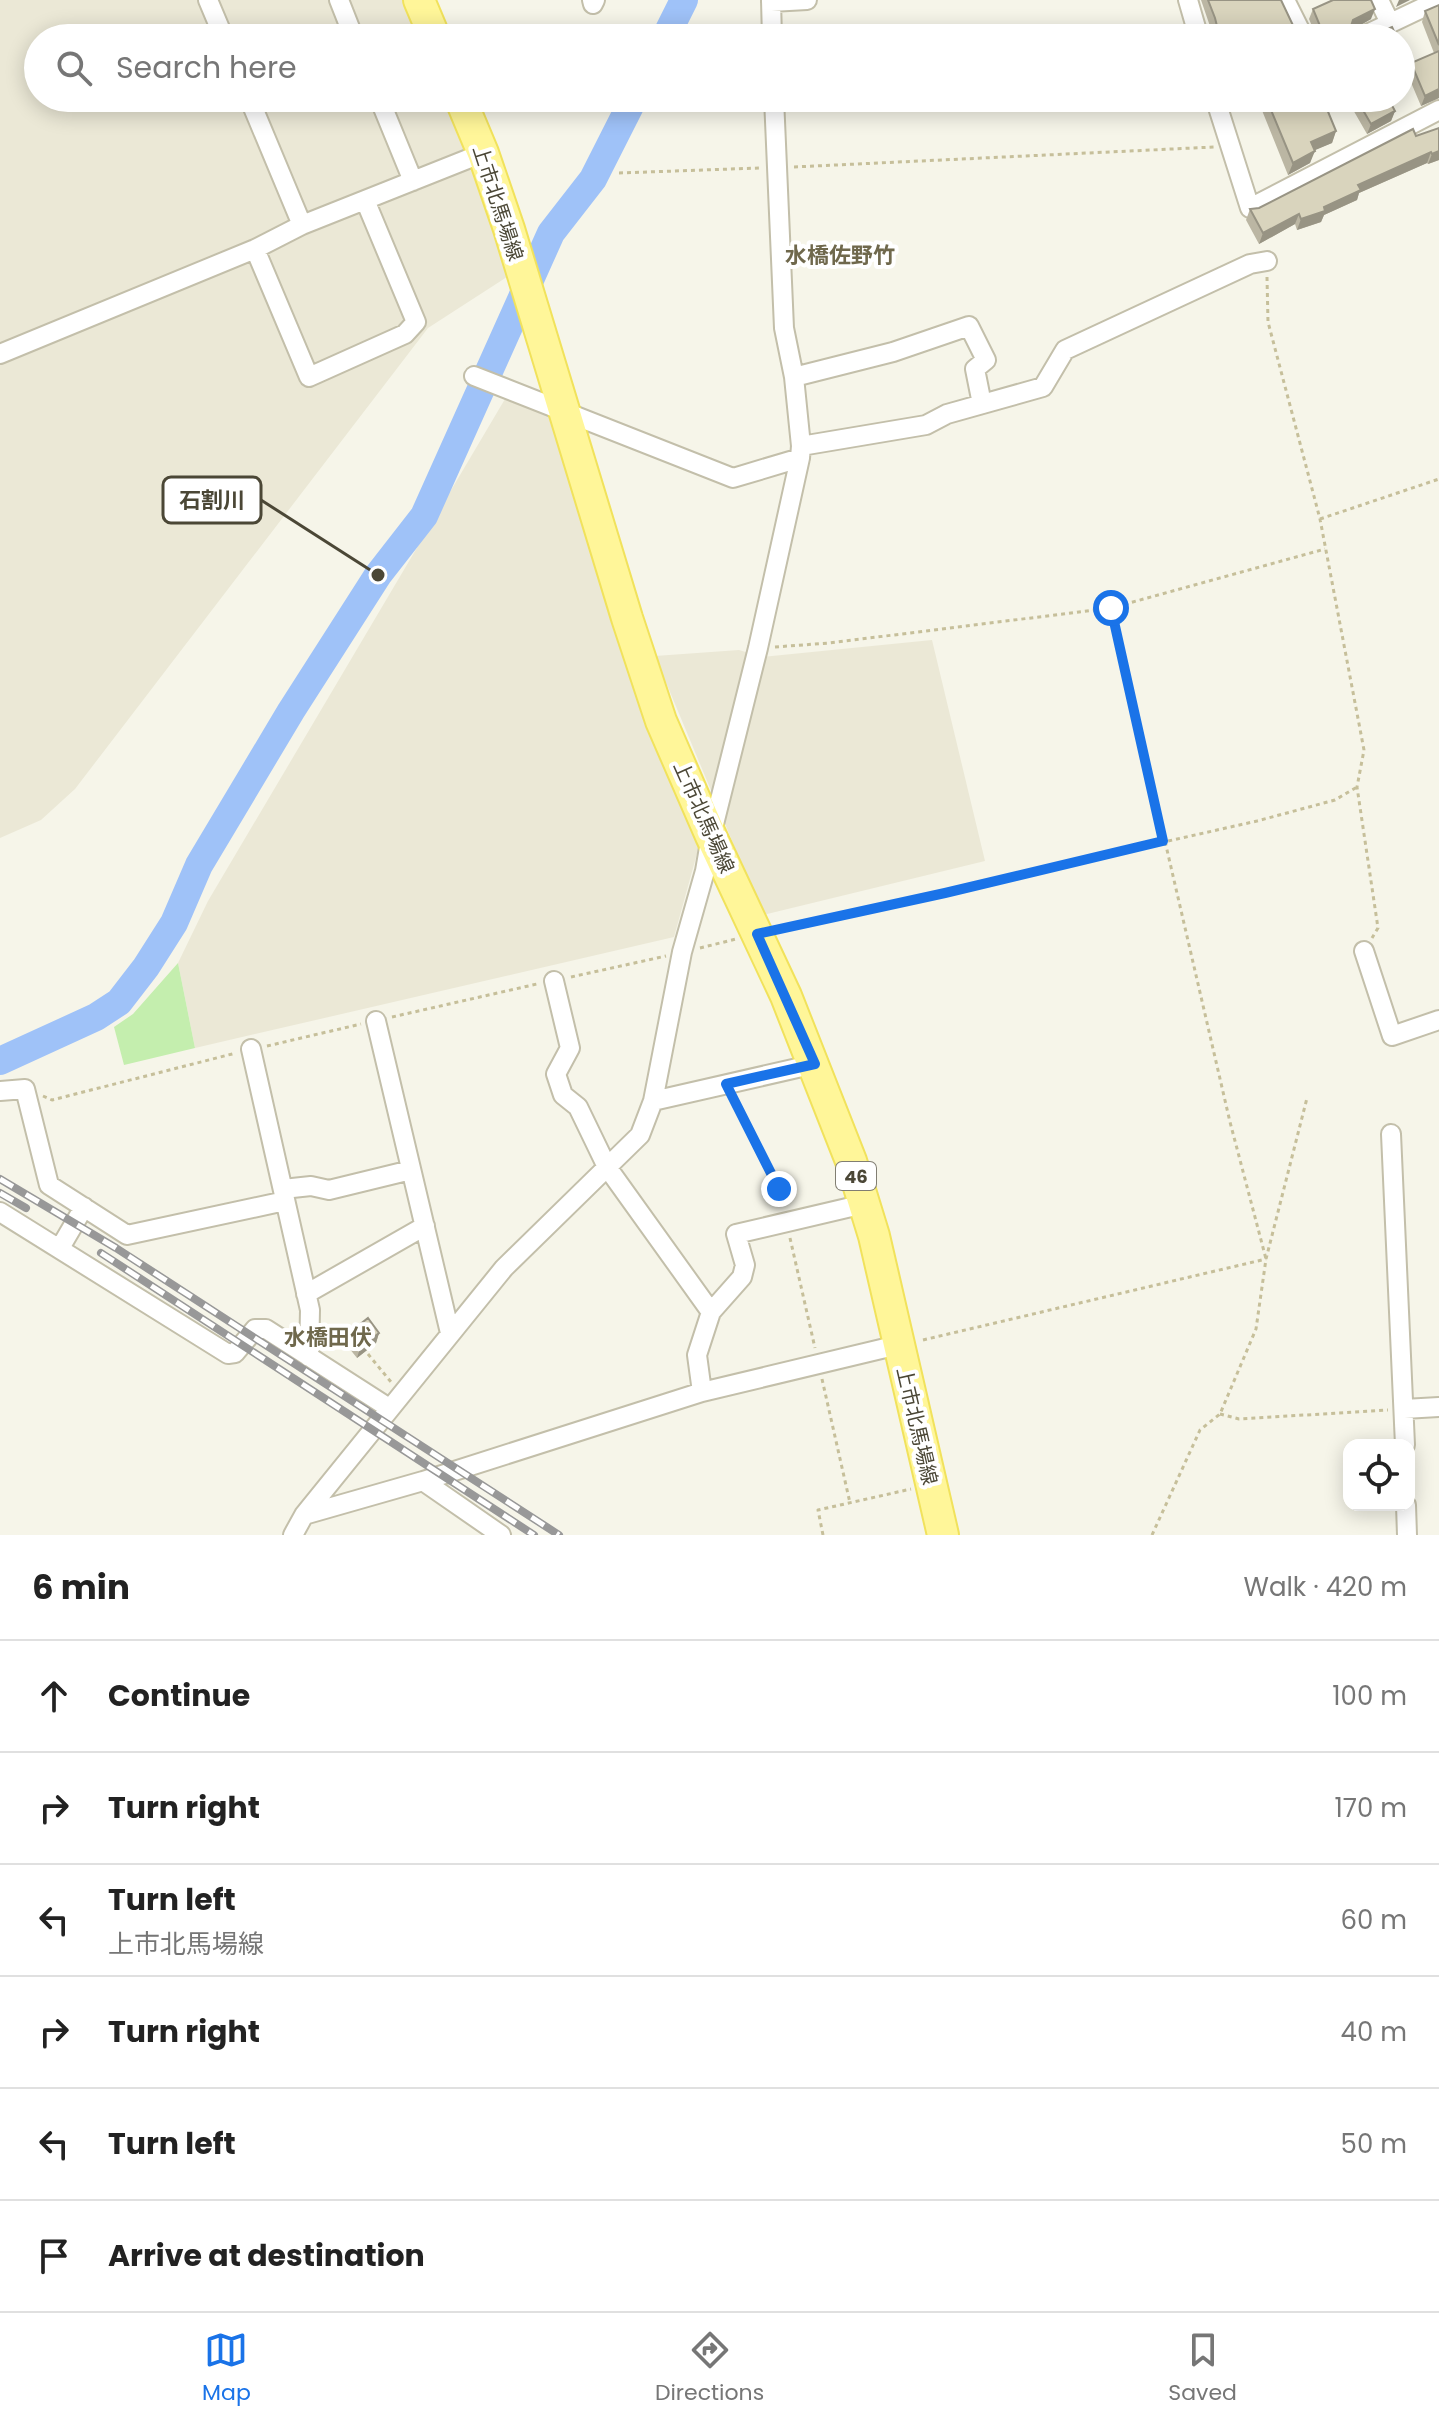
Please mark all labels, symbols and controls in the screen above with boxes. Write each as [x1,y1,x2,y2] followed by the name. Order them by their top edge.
[24,24,1415,112] search box
[52,46,96,90] icon: search
[116,46,297,89] text: Search here
[466,142,530,264] street label: 上市北馬場線
[785,240,895,271] district label: 水橋佐野竹
[163,477,261,523] callout: 石割川
[179,485,245,516] text: 石割川
[1093,590,1129,626] route start
[667,756,741,878] street label: 上市北馬場線
[836,1162,876,1190] road number: 46
[761,1171,797,1207] route end
[284,1322,372,1353] district label: 水橋田伏
[890,1364,944,1488] street label: 上市北馬場線
[1343,1439,1415,1511] map controls
[1343,1439,1415,1511] button: locate
[32,1563,130,1611] text: 6 min
[1244,1569,1407,1605] text: Walk · 420 m
[32,1674,76,1718] icon: ahead
[108,1674,250,1717] text: Continue
[1332,1678,1407,1714] text: 100 m
[32,1786,76,1830] icon: right
[108,1786,260,1829] text: Turn right
[1334,1790,1407,1826] text: 170 m
[108,1878,236,1921] text: Turn left
[32,1898,76,1942] icon: left
[1340,1902,1407,1938] text: 60 m
[108,1926,264,1962] text: 上市北馬場線
[32,2010,76,2054] icon: right
[108,2010,260,2053] text: Turn right
[1341,2014,1407,2050] text: 40 m
[32,2122,76,2166] icon: left
[108,2122,236,2165] text: Turn left
[1341,2126,1407,2162] text: 50 m
[32,2234,76,2278] icon: arrive
[108,2234,425,2277] text: Arrive at destination
[202,2328,251,2409] tab: Map
[655,2328,764,2409] tab: Directions
[1168,2328,1237,2409] tab: Saved

